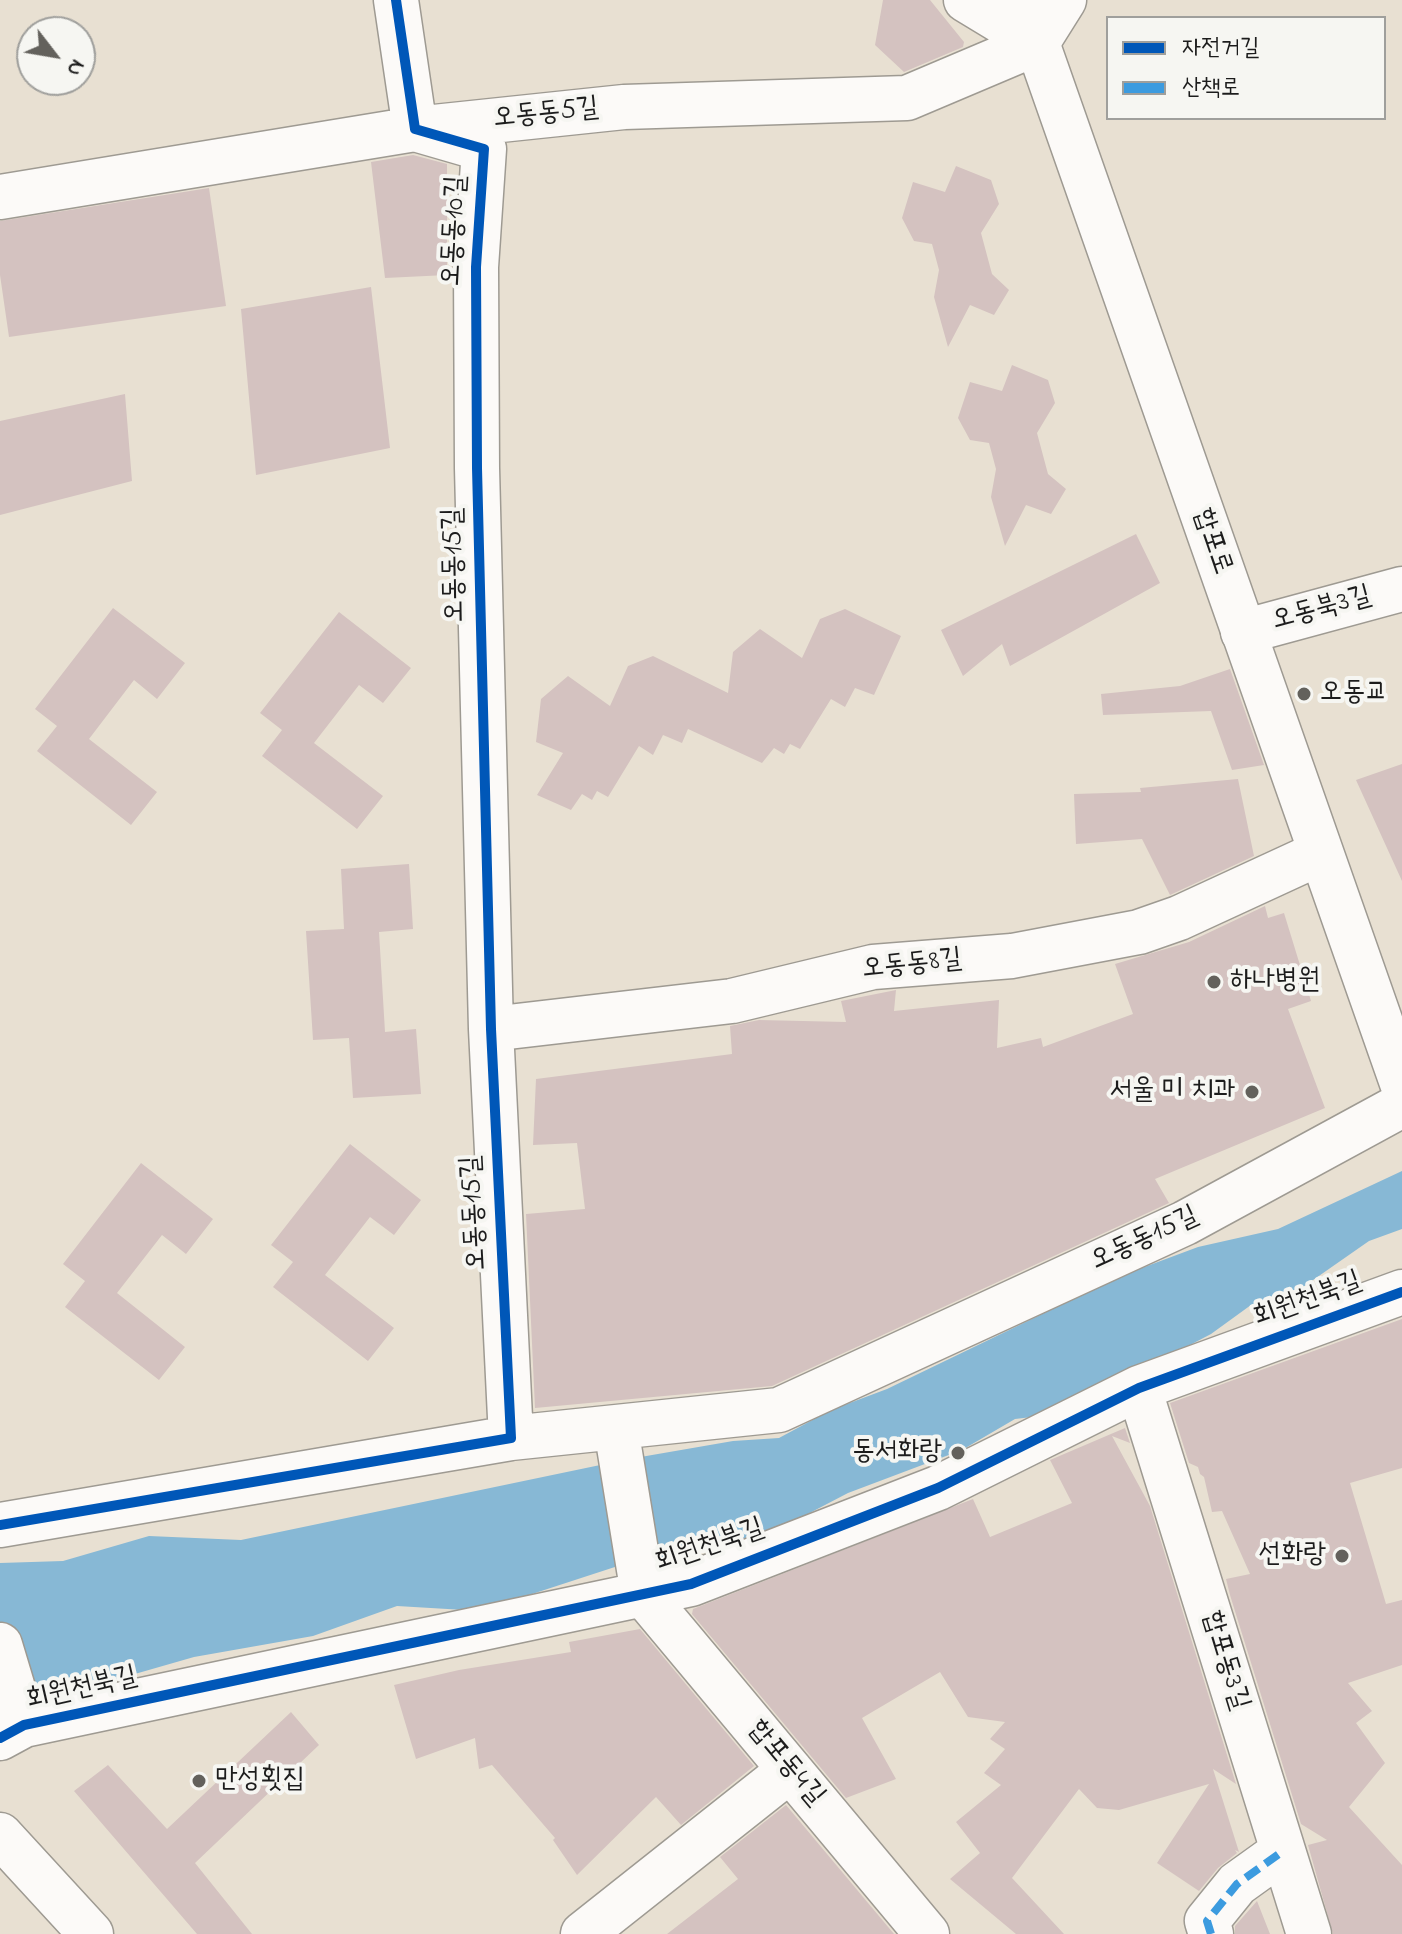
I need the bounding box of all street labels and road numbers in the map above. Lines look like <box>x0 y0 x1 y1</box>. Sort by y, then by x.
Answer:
street label: 오동동5길 <box>491 93 601 137</box>
street label: 오동동10길 <box>436 175 476 287</box>
street label: 합포로 <box>1184 505 1238 579</box>
street label: 오동동15길 <box>438 507 474 623</box>
street label: 오동북3길 <box>1269 581 1375 639</box>
street label: 오동동8길 <box>860 944 964 988</box>
street label: 오동동15길 <box>456 1155 496 1271</box>
street label: 오동동15길 <box>1086 1200 1204 1280</box>
street label: 회원천북길 <box>1249 1266 1367 1336</box>
street label: 회원천북길 <box>651 1513 769 1581</box>
street label: 합포동3길 <box>1193 1607 1255 1715</box>
street label: 회원천북길 <box>23 1661 141 1719</box>
street label: 합포동4길 <box>739 1714 831 1814</box>

